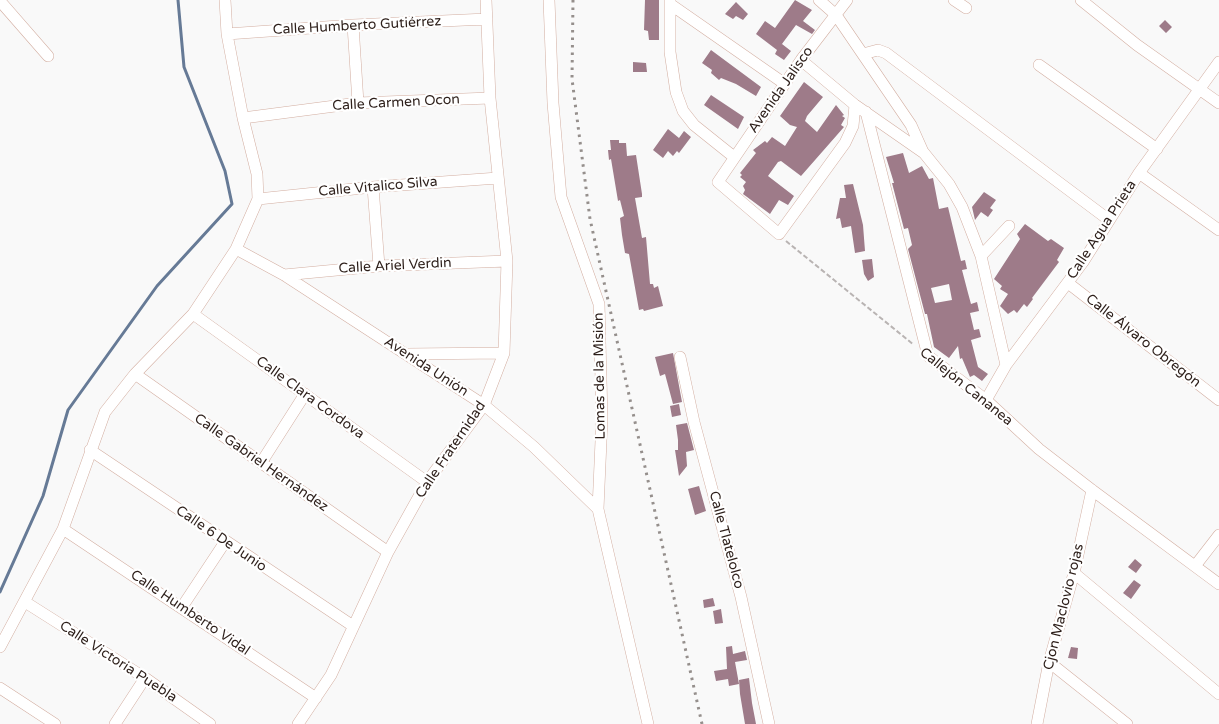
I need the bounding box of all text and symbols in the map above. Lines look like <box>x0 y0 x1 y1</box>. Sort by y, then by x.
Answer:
street label: Calle Humberto Gutiérrez <box>272 13 442 39</box>
street label: Avenida Jalisco <box>745 44 817 136</box>
street label: Calle Carmen Ocon <box>332 91 460 115</box>
street label: Calle Vitalico Silva <box>318 173 438 201</box>
street label: Calle Agua Prieta <box>1064 177 1140 283</box>
street label: Calle Ariel Verdin <box>338 255 452 277</box>
street label: Calle Álvaro Obregón <box>1082 291 1204 391</box>
street label: Lomas de la Misión <box>590 312 610 440</box>
street label: Avenida Unión <box>381 334 471 400</box>
street label: Callejón Cananea <box>916 344 1016 430</box>
street label: Calle Clara Cordova <box>253 353 367 443</box>
street label: Calle Fraternidad <box>412 398 490 502</box>
street label: Calle Gabriel Hernández <box>191 410 331 516</box>
street label: Calle Tlatelolco <box>705 489 747 591</box>
street label: Calle 6 De Junio <box>172 502 270 576</box>
street label: Cjon Maclovio rojas <box>1040 542 1088 672</box>
street label: Calle Humberto Vidal <box>127 567 253 659</box>
street label: Calle Victoria Puebla <box>56 618 180 706</box>

